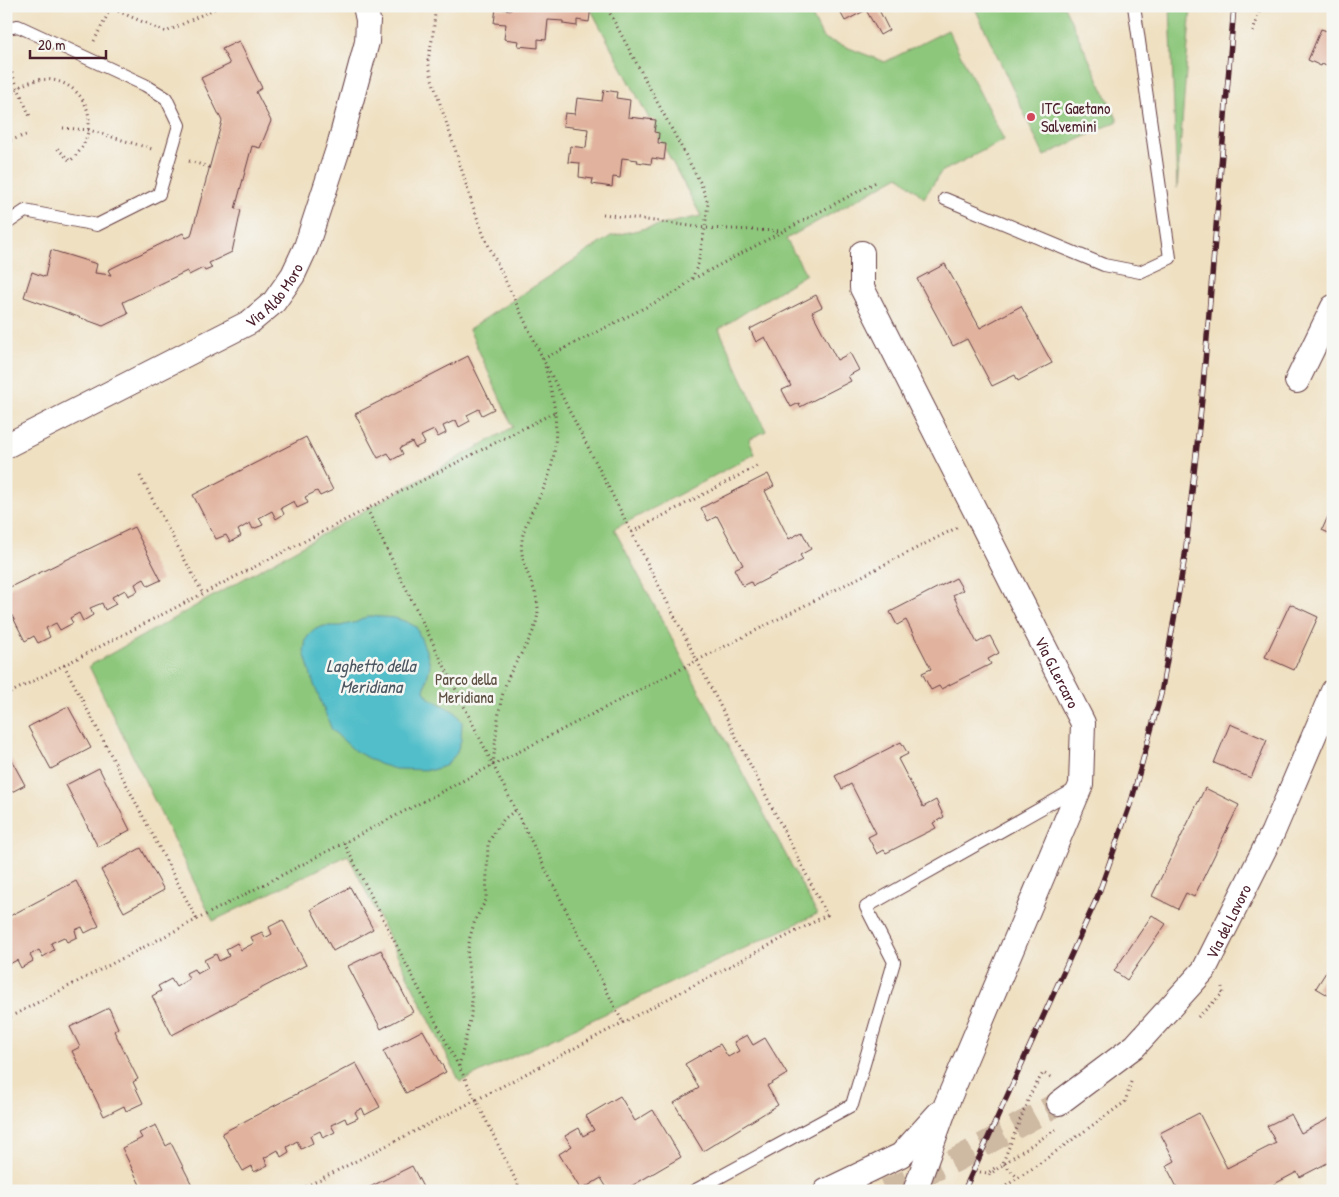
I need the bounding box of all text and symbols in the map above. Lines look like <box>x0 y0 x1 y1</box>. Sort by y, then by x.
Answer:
scale bar <box>30 28 106 60</box>
text: 20 m <box>38 34 65 55</box>
place label: ITC Gaetano Salvemini <box>1041 97 1111 137</box>
marker: ITC Gaetano Salvemini <box>1025 111 1037 123</box>
street label: Via Aldo Moro <box>240 259 308 333</box>
street label: Via G.Lercaro <box>1030 633 1085 712</box>
water label: Laghetto della Meridiana <box>326 653 418 699</box>
park label: Parco della Meridiana <box>435 668 497 708</box>
street label: Via del Lavoro <box>1200 880 1256 962</box>

